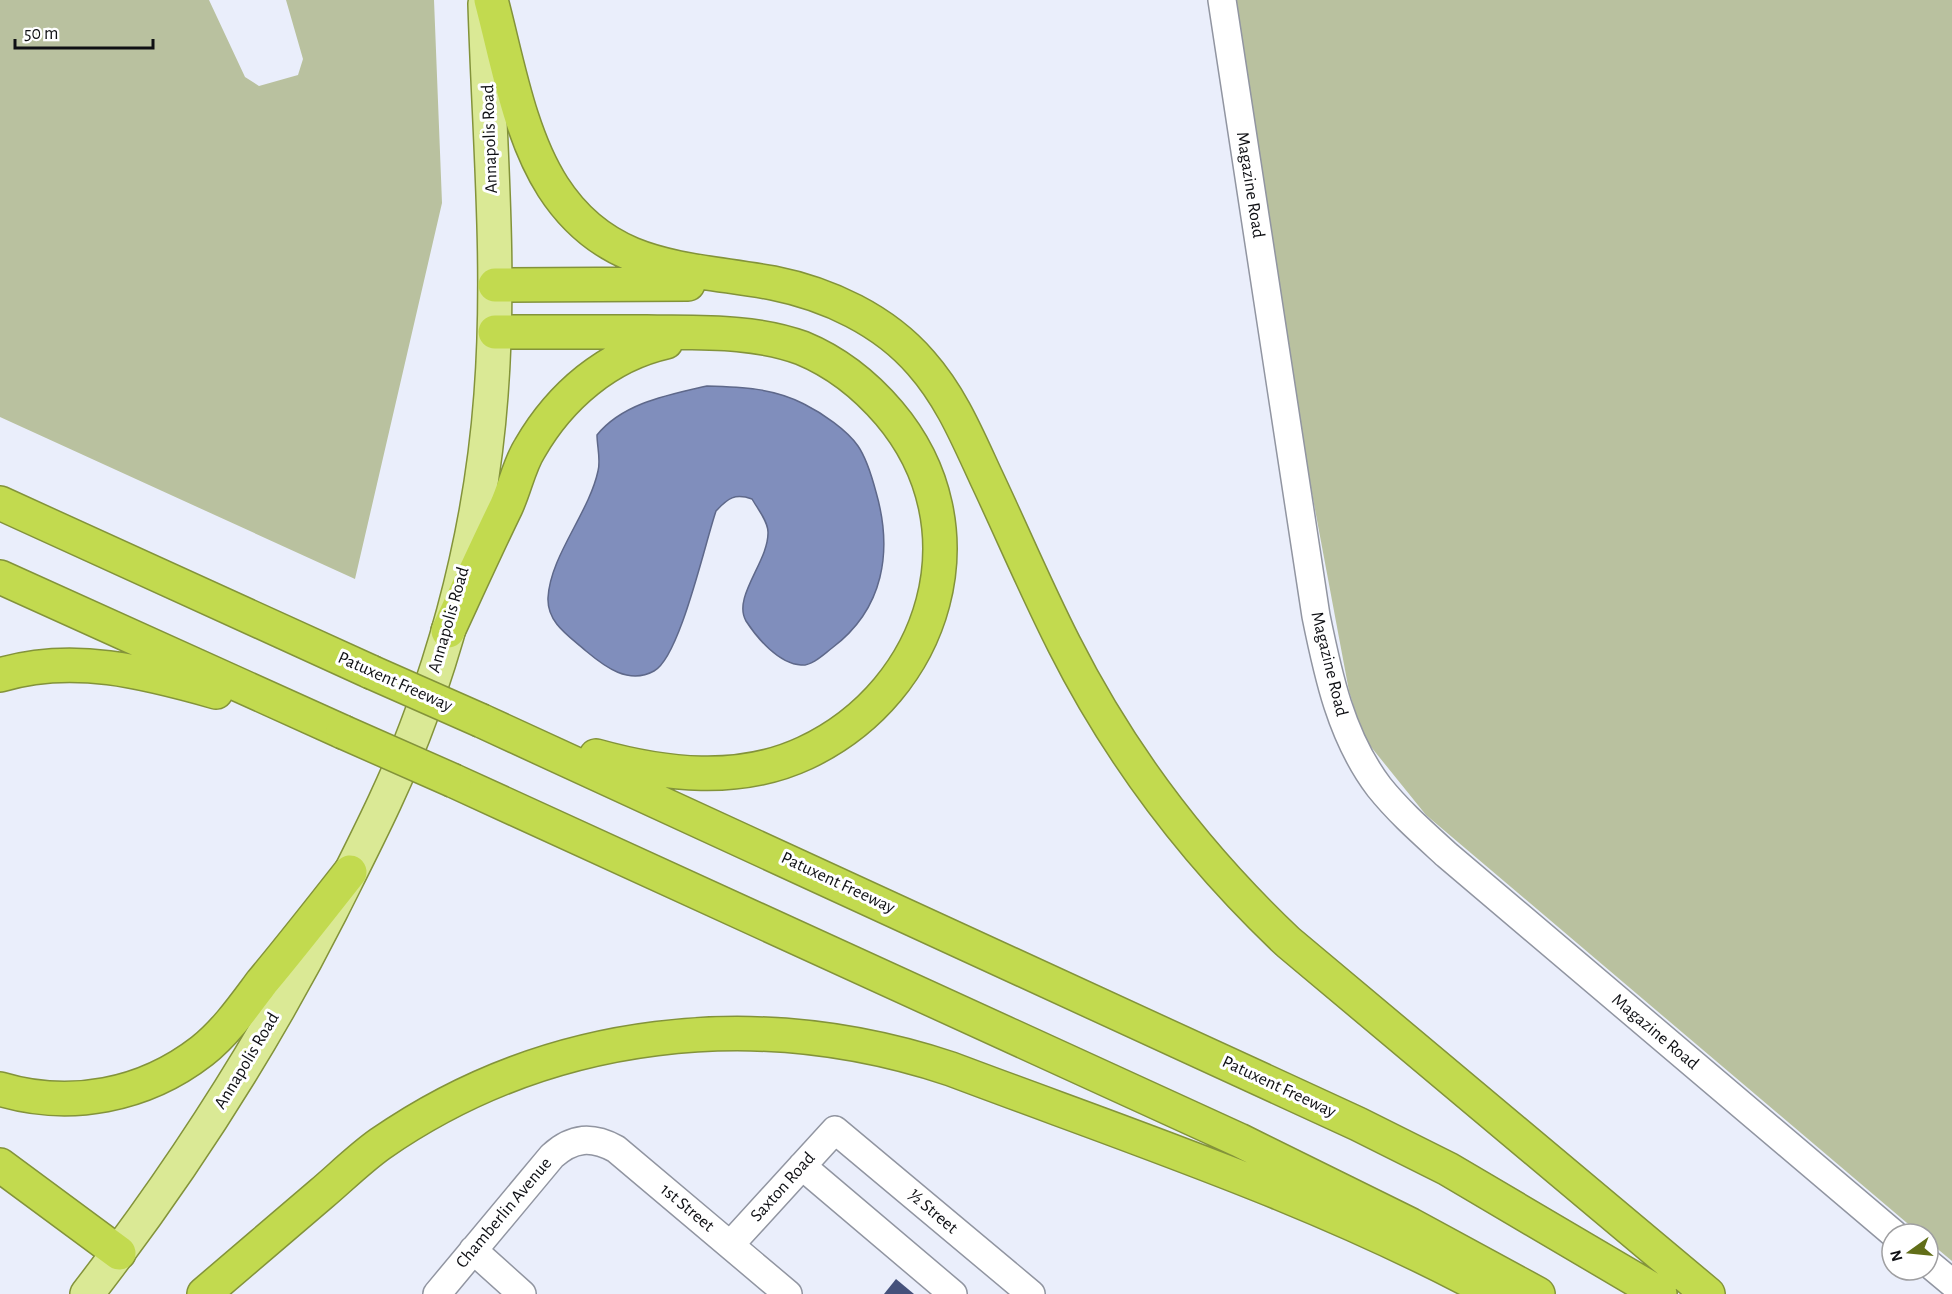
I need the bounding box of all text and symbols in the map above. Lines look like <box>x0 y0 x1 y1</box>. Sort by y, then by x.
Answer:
scale bar <box>15 12 153 50</box>
text: 50 m <box>24 25 58 43</box>
street label: Annapolis Road <box>479 84 501 194</box>
street label: Magazine Road <box>1233 131 1267 239</box>
street label: Annapolis Road <box>425 565 473 675</box>
street label: Magazine Road <box>1307 610 1351 718</box>
street label: Patuxent Freeway <box>335 649 455 715</box>
street label: Patuxent Freeway <box>778 849 898 917</box>
street label: Magazine Road <box>1608 991 1702 1073</box>
street label: Annapolis Road <box>211 1010 283 1112</box>
street label: Patuxent Freeway <box>1219 1053 1339 1121</box>
street label: Saxton Road <box>747 1149 819 1225</box>
street label: Chamberlin Avenue <box>453 1154 555 1272</box>
street label: 1st Street <box>657 1181 717 1236</box>
street label: ½ Street <box>905 1187 961 1238</box>
north arrow <box>1880 1222 1940 1282</box>
text: N <box>1887 1248 1906 1263</box>

